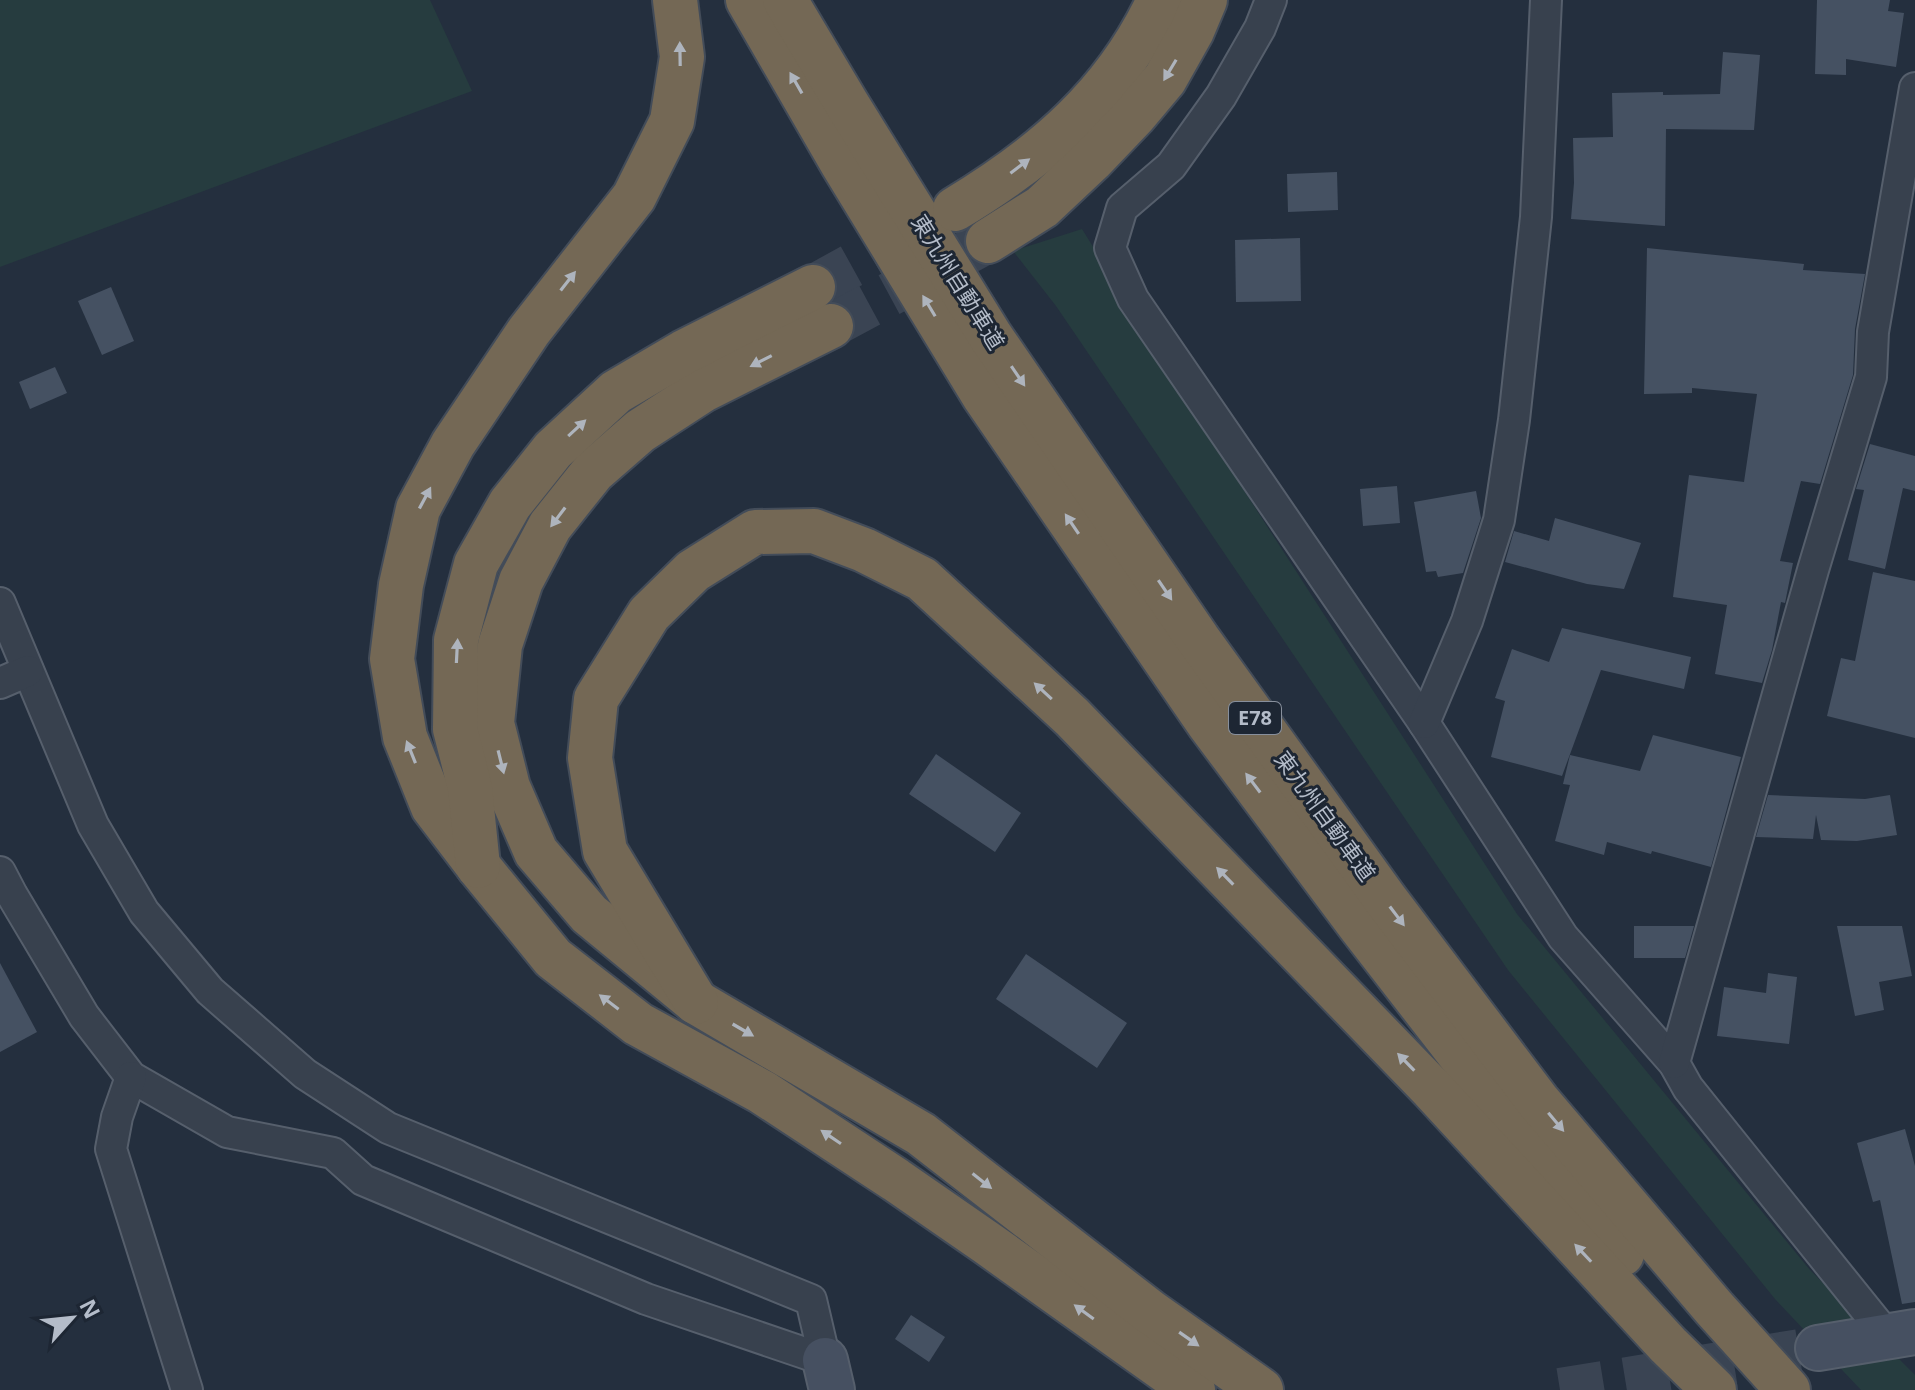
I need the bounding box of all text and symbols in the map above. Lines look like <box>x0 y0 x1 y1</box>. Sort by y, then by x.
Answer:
one-way arrow <box>674 41 686 66</box>
one-way arrow <box>1163 59 1177 81</box>
one-way arrow <box>789 72 803 94</box>
one-way arrow <box>1009 158 1030 174</box>
street label: 東九州自動車道 <box>905 208 1012 355</box>
one-way arrow <box>559 271 575 291</box>
one-way arrow <box>922 295 936 317</box>
one-way arrow <box>750 354 773 367</box>
one-way arrow <box>1010 365 1025 386</box>
one-way arrow <box>568 419 587 437</box>
one-way arrow <box>418 486 431 509</box>
one-way arrow <box>550 507 566 527</box>
one-way arrow <box>1064 513 1079 534</box>
one-way arrow <box>1157 580 1172 601</box>
one-way arrow <box>450 638 463 663</box>
one-way arrow <box>1033 682 1052 700</box>
road number: E78 <box>1229 702 1281 734</box>
one-way arrow <box>404 740 417 764</box>
street label: 東九州自動車道 <box>1268 744 1383 887</box>
one-way arrow <box>496 749 508 774</box>
one-way arrow <box>1245 772 1261 793</box>
one-way arrow <box>1217 866 1235 885</box>
one-way arrow <box>1389 906 1405 926</box>
one-way arrow <box>599 994 619 1010</box>
one-way arrow <box>732 1023 754 1037</box>
one-way arrow <box>1398 1053 1416 1072</box>
one-way arrow <box>1547 1111 1564 1131</box>
one-way arrow <box>820 1130 841 1145</box>
one-way arrow <box>972 1173 993 1189</box>
one-way arrow <box>1574 1243 1592 1263</box>
north arrow <box>32 1278 112 1358</box>
text: N <box>73 1294 108 1323</box>
one-way arrow <box>1074 1305 1095 1320</box>
one-way arrow <box>1178 1331 1200 1347</box>

